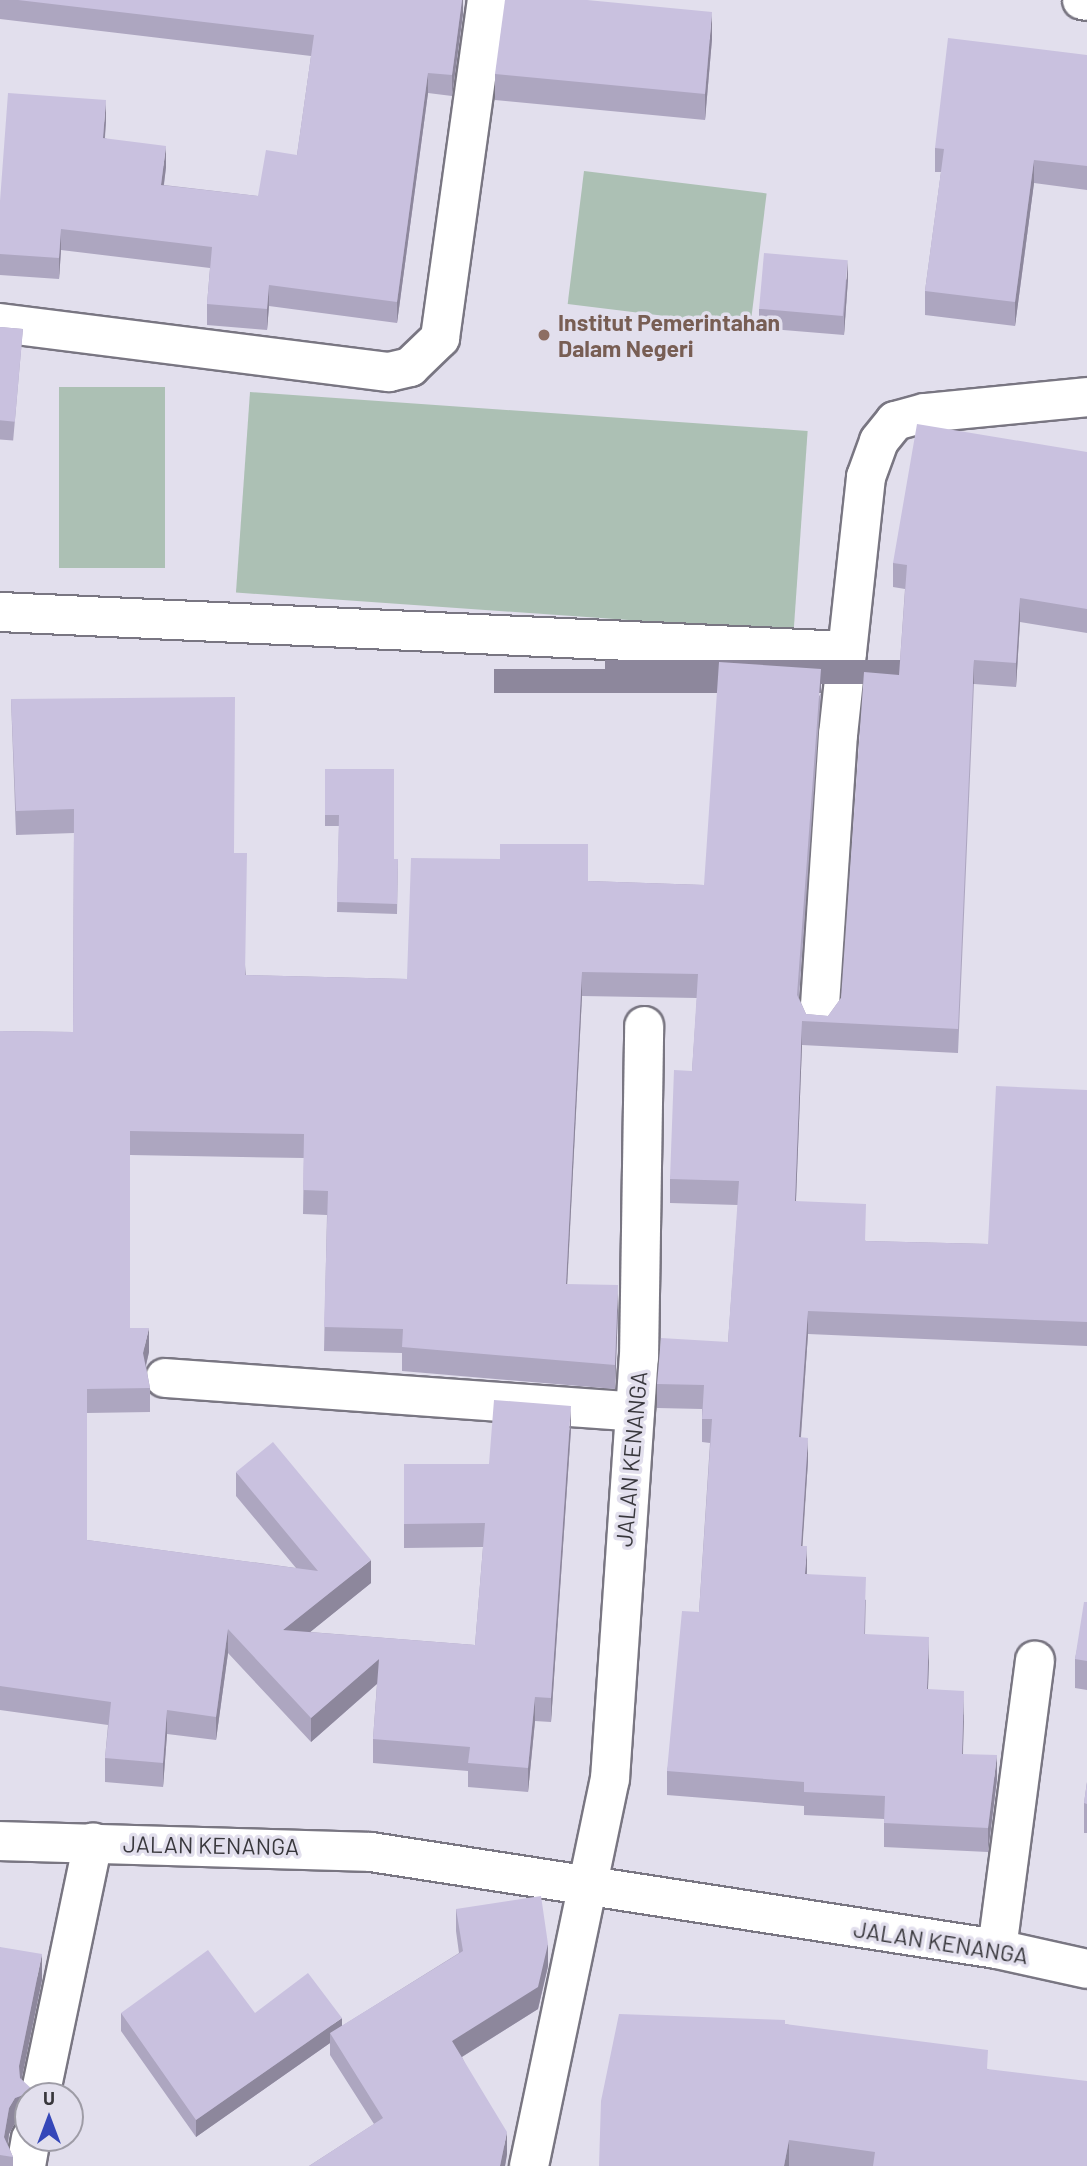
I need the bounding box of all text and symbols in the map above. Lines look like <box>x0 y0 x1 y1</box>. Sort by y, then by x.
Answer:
place label: Institut Pemerintahan Dalam Negeri <box>558 308 780 362</box>
marker: Institut Pemerintahan Dalam Negeri <box>536 327 552 343</box>
street label: JALAN KENANGA <box>610 1370 652 1548</box>
street label: JALAN KENANGA <box>123 1830 299 1860</box>
street label: JALAN KENANGA <box>852 1915 1030 1969</box>
north arrow <box>14 2082 84 2152</box>
text: U <box>43 2086 55 2109</box>

